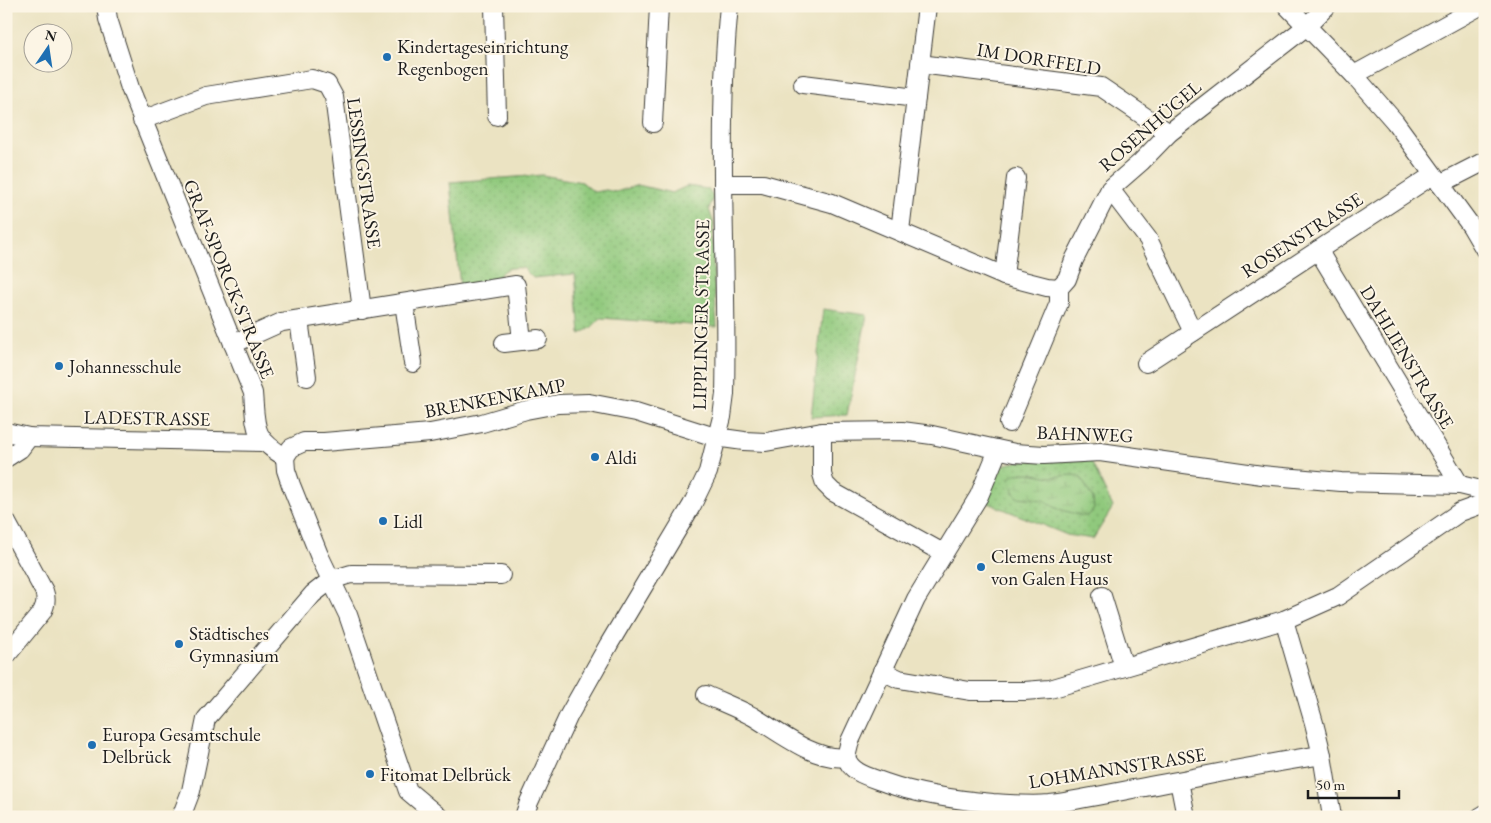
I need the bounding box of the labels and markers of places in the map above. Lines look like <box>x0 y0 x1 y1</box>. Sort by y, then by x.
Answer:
place label: Kindertageseinrichtung Regenbogen <box>397 34 569 81</box>
marker: Kindertageseinrichtung Regenbogen <box>381 51 393 63</box>
place label: Johannesschule <box>67 354 181 379</box>
marker: Johannesschule <box>53 360 65 372</box>
place label: Aldi <box>604 445 637 470</box>
marker: Aldi <box>589 451 601 463</box>
place label: Lidl <box>393 509 423 534</box>
marker: Lidl <box>377 515 389 527</box>
place label: Clemens August von Galen Haus <box>991 544 1112 591</box>
marker: Clemens August von Galen Haus <box>975 561 987 573</box>
place label: Städtisches Gymnasium <box>189 621 279 668</box>
marker: Städtisches Gymnasium <box>173 638 185 650</box>
place label: Europa Gesamtschule Delbrück <box>102 722 261 769</box>
marker: Europa Gesamtschule Delbrück <box>86 739 98 751</box>
place label: Fitomat Delbrück <box>380 762 512 787</box>
marker: Fitomat Delbrück <box>364 768 376 780</box>

